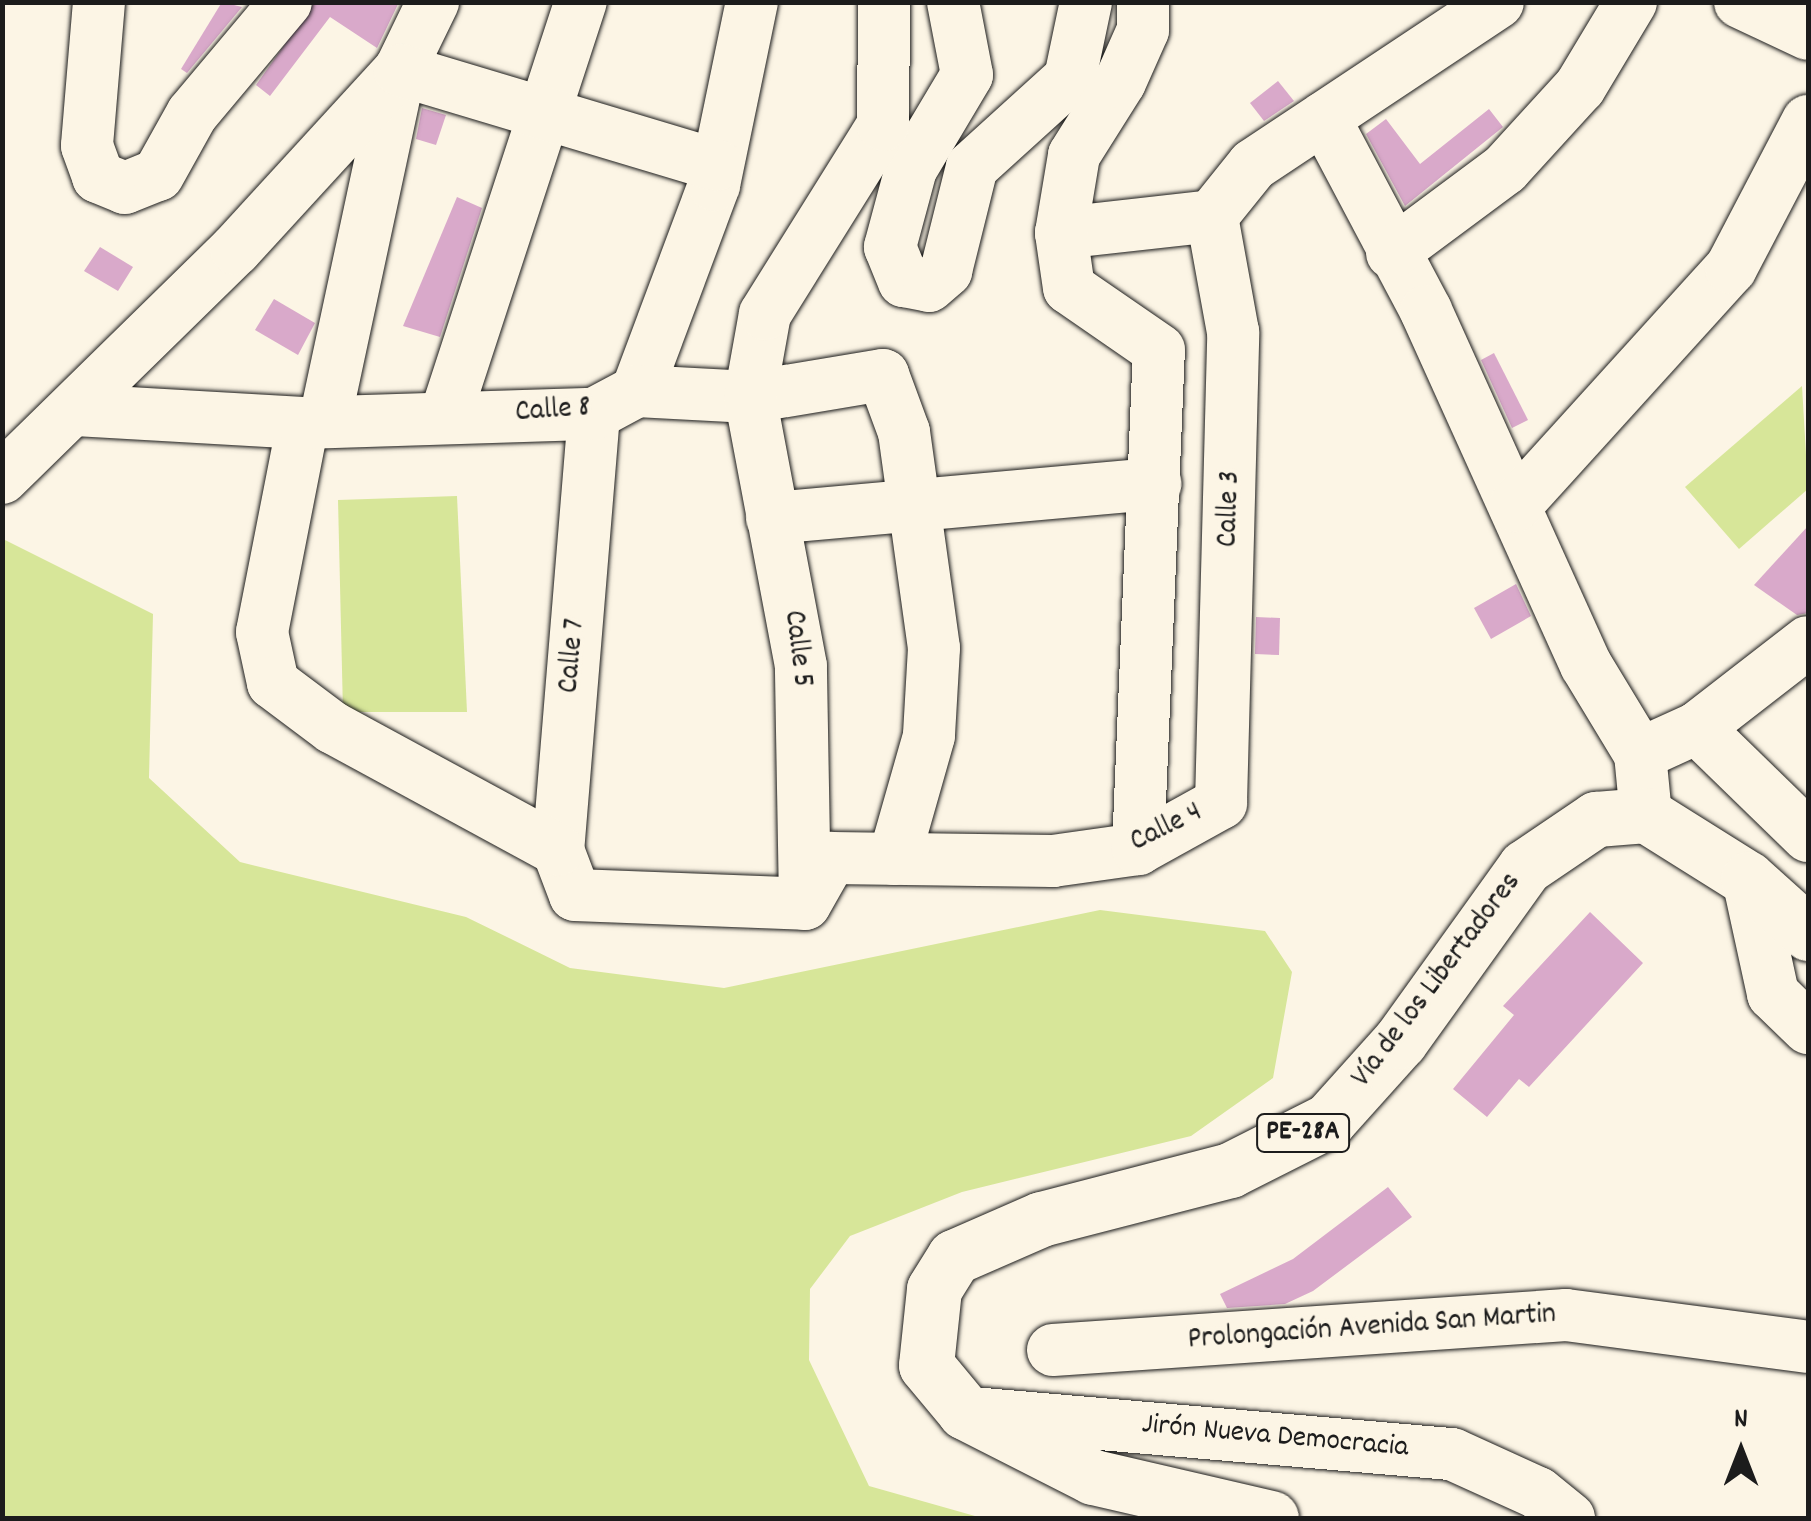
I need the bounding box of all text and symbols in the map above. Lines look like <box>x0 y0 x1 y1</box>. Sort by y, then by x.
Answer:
street label: Calle 8 <box>514 391 592 433</box>
street label: Calle 3 <box>1212 470 1250 548</box>
street label: Calle 5 <box>773 609 819 689</box>
street label: Calle 7 <box>553 617 595 695</box>
street label: Calle 4 <box>1125 796 1209 862</box>
street label: Vía de los Libertadores <box>1346 866 1530 1096</box>
road number: PE-28A <box>1256 1110 1350 1156</box>
street label: Prolongación Avenida San Martin <box>1187 1298 1557 1360</box>
north arrow <box>1691 1401 1791 1501</box>
text: N <box>1734 1401 1748 1441</box>
street label: Jirón Nueva Democracia <box>1140 1408 1410 1468</box>

